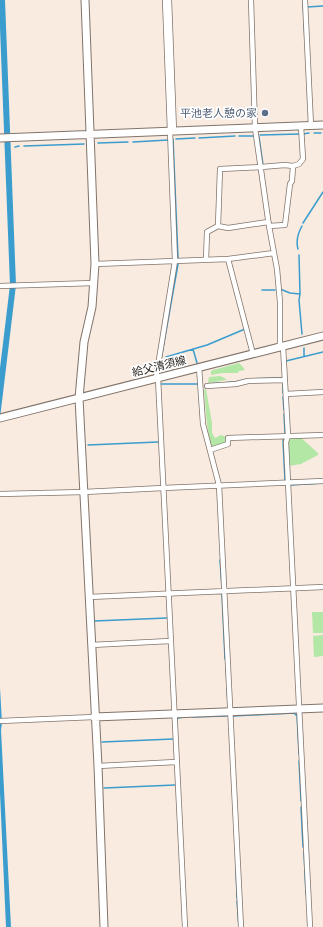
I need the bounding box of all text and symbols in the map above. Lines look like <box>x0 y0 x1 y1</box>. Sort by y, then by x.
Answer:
place label: 平池老人憩の家 <box>180 107 257 119</box>
marker: 平池老人憩の家 <box>260 108 270 118</box>
street label: 給父清須線 <box>131 354 187 378</box>

